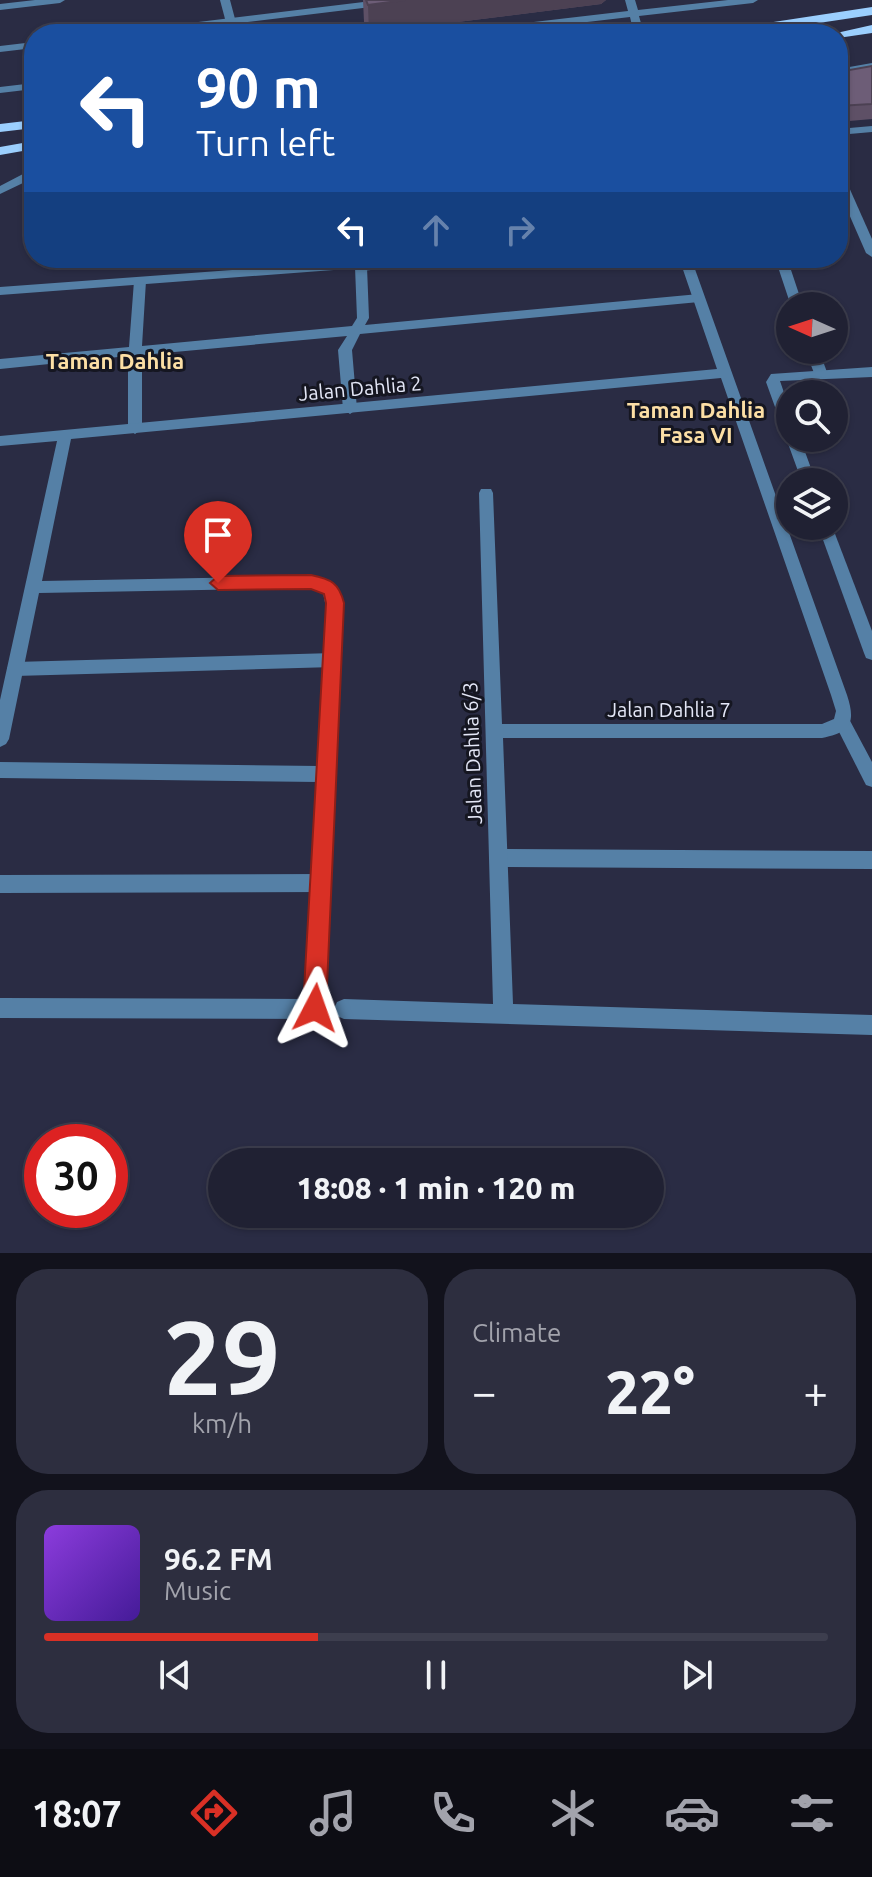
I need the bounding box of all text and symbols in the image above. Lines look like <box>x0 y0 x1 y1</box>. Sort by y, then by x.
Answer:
icon: left <box>64 56 168 160</box>
text: 90 m <box>196 56 321 119</box>
text: Turn left <box>196 122 335 163</box>
icon: left <box>330 208 374 252</box>
icon: ahead <box>414 208 458 252</box>
icon: right <box>498 208 542 252</box>
north arrow <box>776 292 848 364</box>
map controls <box>776 292 848 540</box>
district label: Taman Dahlia <box>46 348 184 373</box>
street label: Jalan Dahlia 2 <box>297 371 423 405</box>
button: search <box>776 380 848 452</box>
district label: Taman Dahlia Fasa VI <box>627 397 765 447</box>
button: layers <box>776 468 848 540</box>
pin <box>184 501 252 583</box>
icon: arrive <box>196 513 240 557</box>
street label: Jalan Dahlia 6/3 <box>458 681 486 825</box>
street label: Jalan Dahlia 7 <box>607 698 731 721</box>
position arrow <box>273 966 357 1050</box>
speed limit sign: 30 <box>24 1124 128 1228</box>
text: 18:08 · 1 min · 120 m <box>297 1171 575 1205</box>
text: 29 <box>163 1298 281 1415</box>
text: Climate <box>472 1318 561 1347</box>
text: 22° <box>605 1358 695 1425</box>
text: − <box>472 1367 497 1416</box>
text: + <box>803 1367 828 1416</box>
text: km/h <box>192 1409 252 1438</box>
text: 96.2 FM <box>164 1542 273 1576</box>
text: Music <box>164 1576 231 1605</box>
icon: previous <box>153 1653 197 1697</box>
icon: pause <box>414 1653 458 1697</box>
icon: next <box>675 1653 719 1697</box>
icon: directions <box>186 1785 242 1841</box>
icon: music <box>305 1785 361 1841</box>
icon: phone <box>425 1785 481 1841</box>
icon: climate <box>545 1785 601 1841</box>
icon: car <box>664 1785 720 1841</box>
icon: filters <box>784 1785 840 1841</box>
text: 18:07 <box>32 1793 122 1834</box>

